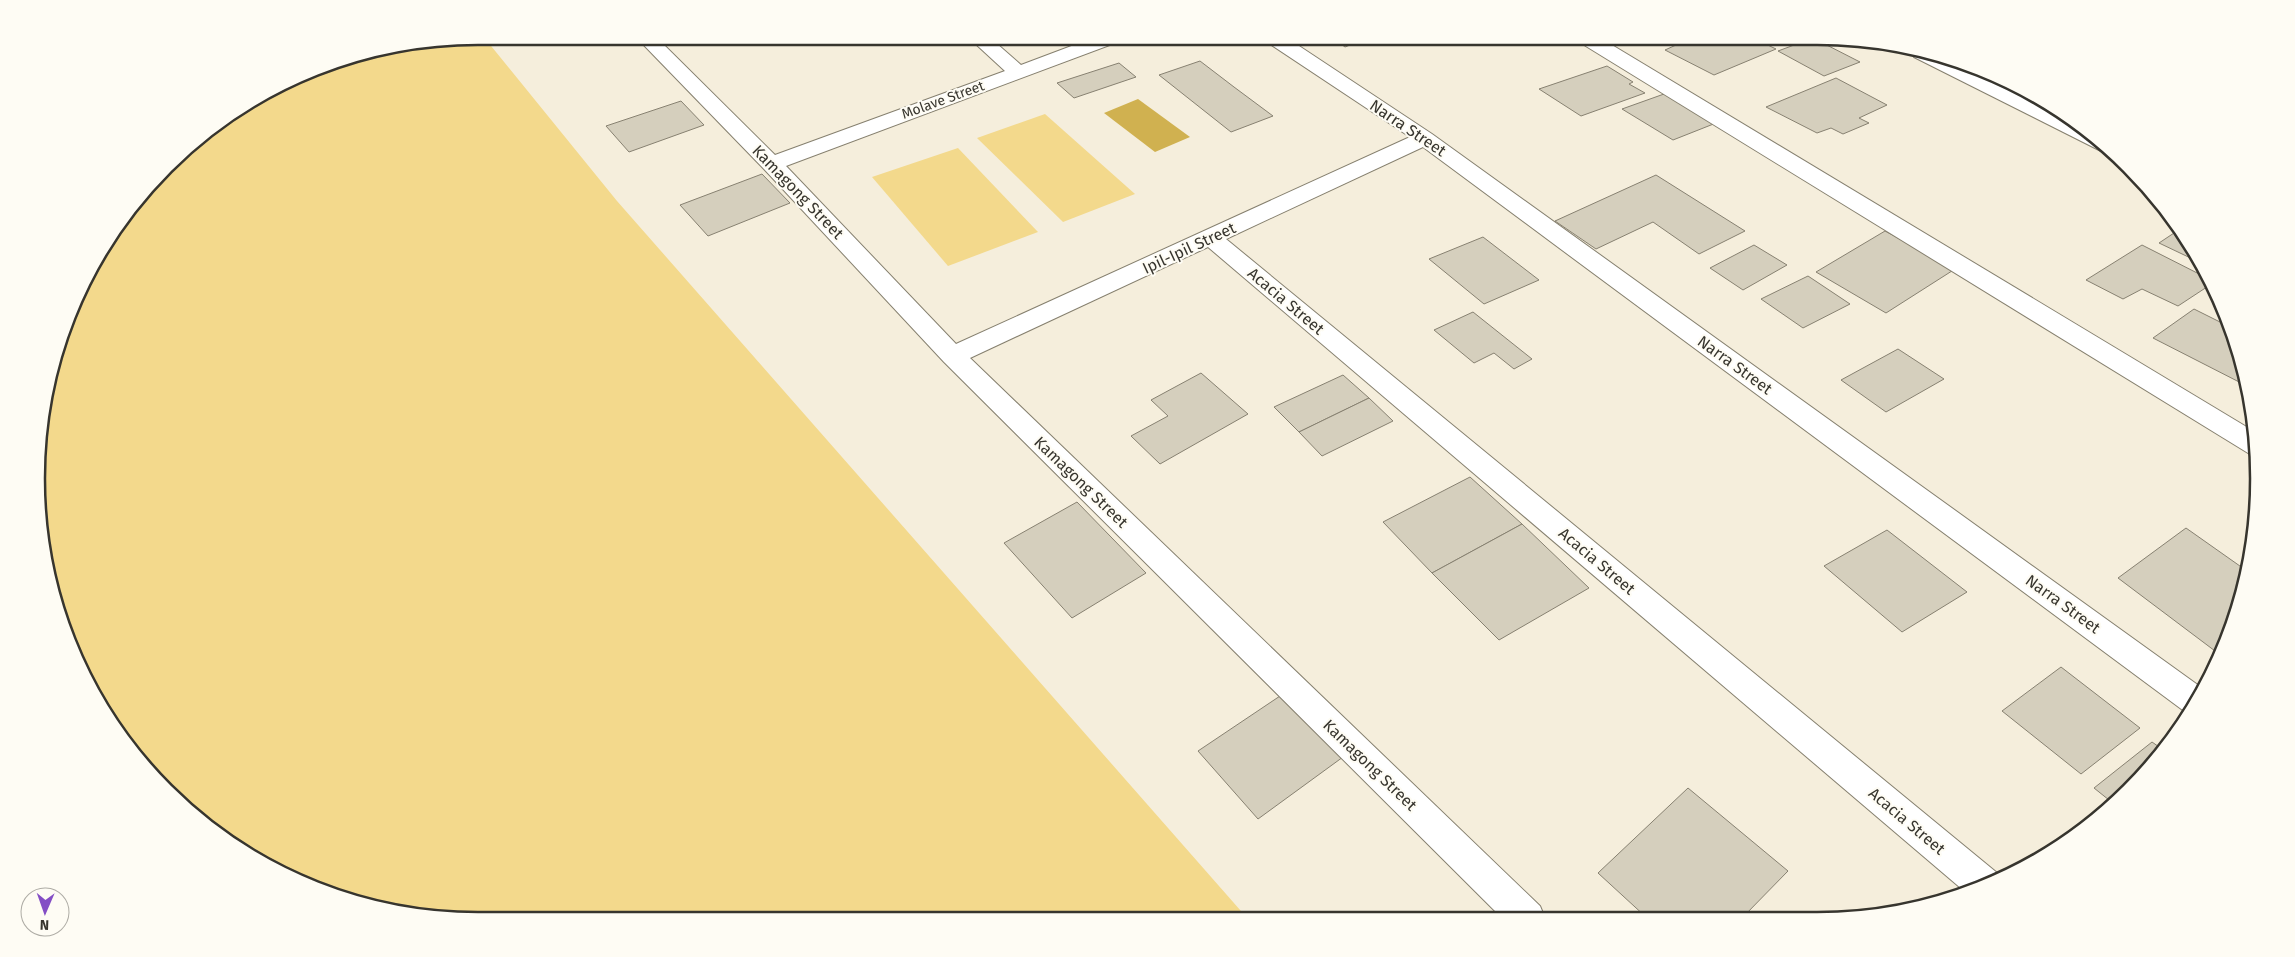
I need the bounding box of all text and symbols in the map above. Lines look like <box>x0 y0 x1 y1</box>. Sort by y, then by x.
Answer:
street label: Molave Street <box>899 77 988 123</box>
street label: Narra Street <box>1366 96 1450 161</box>
street label: Kamagong Street <box>748 141 848 243</box>
street label: Ipil-Ipil Street <box>1139 218 1239 278</box>
street label: Acacia Street <box>1244 264 1328 339</box>
street label: Narra Street <box>1694 332 1776 399</box>
street label: Kamagong Street <box>1030 432 1132 532</box>
street label: Acacia Street <box>1555 524 1639 599</box>
street label: Narra Street <box>2022 571 2104 638</box>
street label: Kamagong Street <box>1319 715 1421 815</box>
street label: Acacia Street <box>1865 784 1949 859</box>
north arrow <box>20 887 70 937</box>
text: N <box>40 916 50 933</box>

